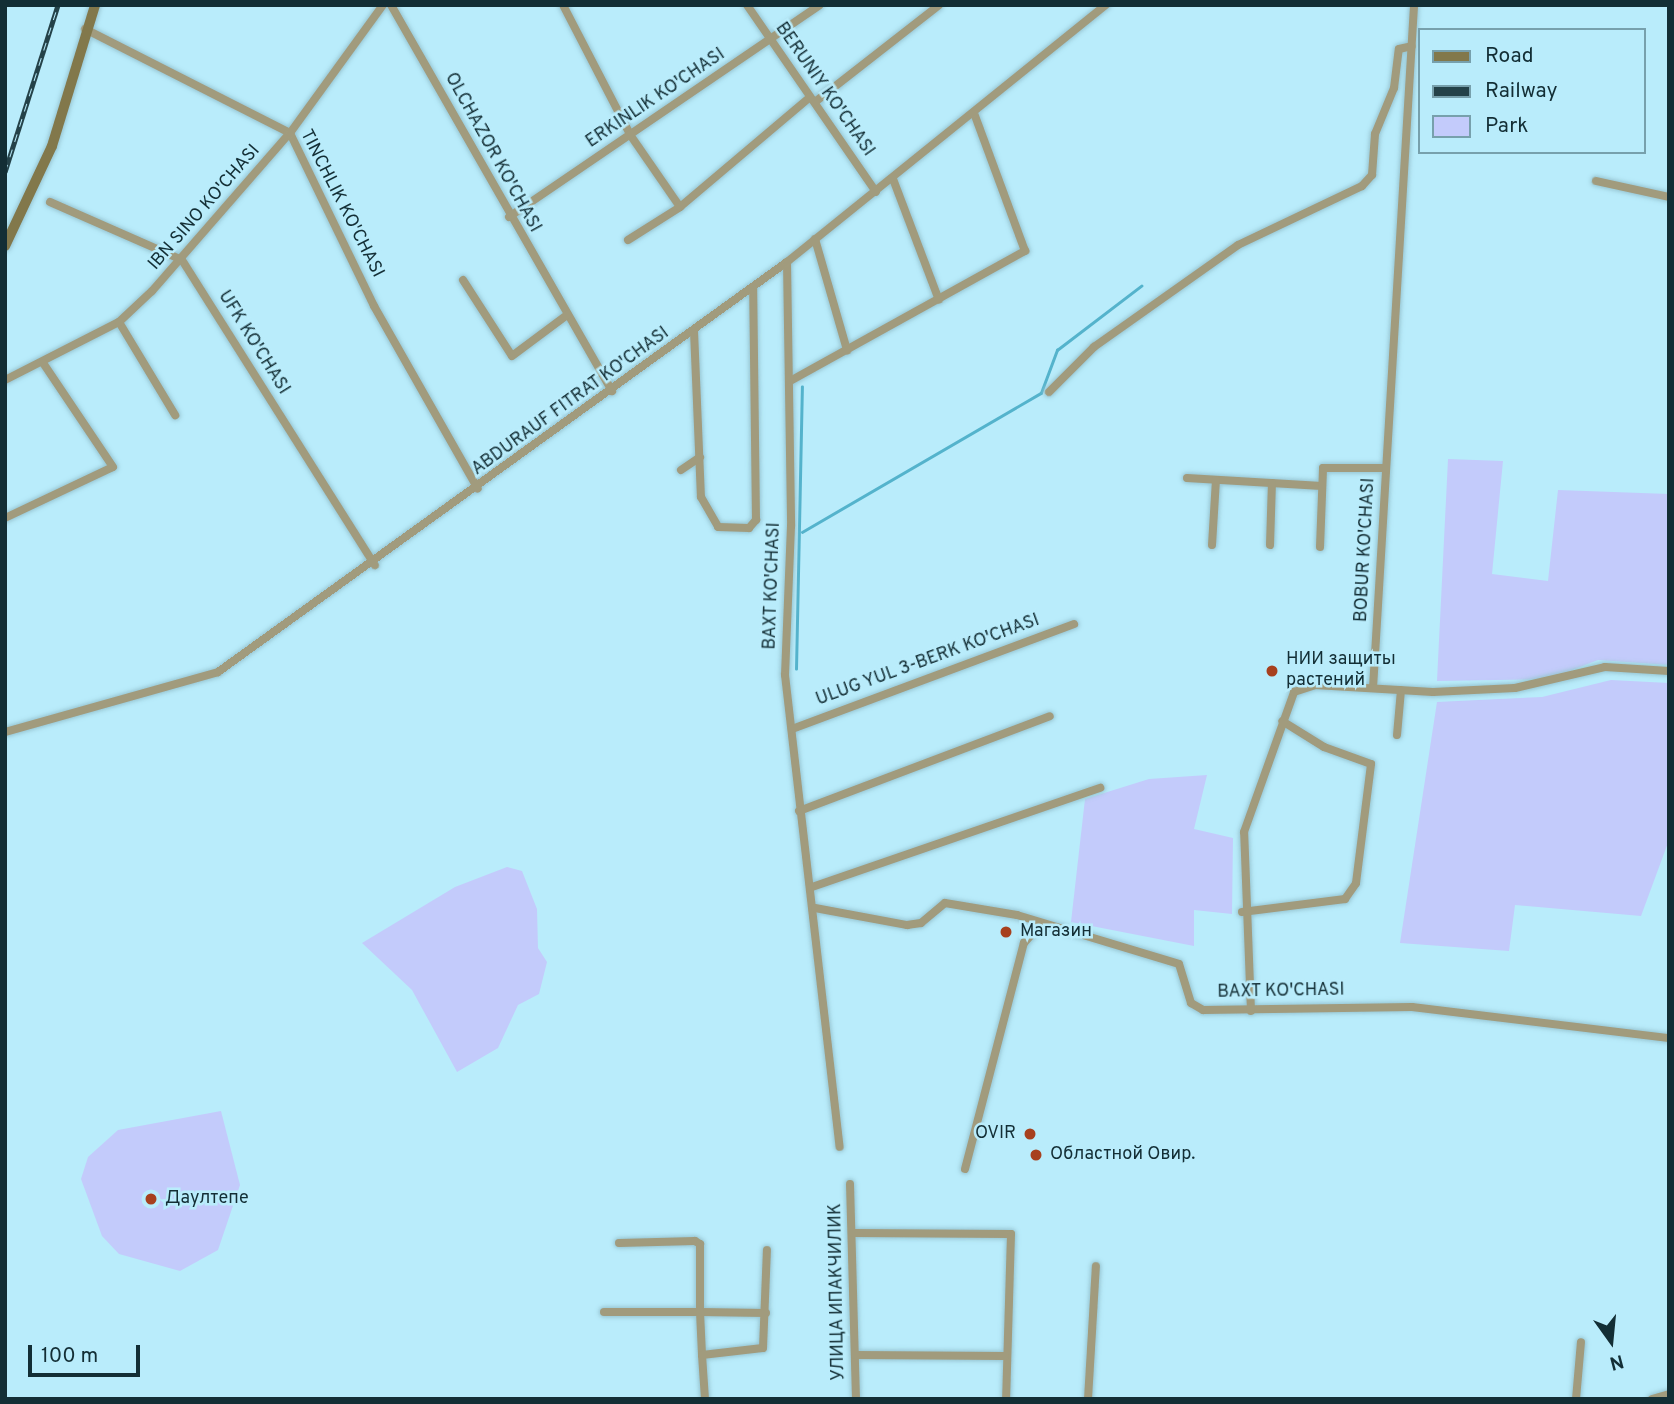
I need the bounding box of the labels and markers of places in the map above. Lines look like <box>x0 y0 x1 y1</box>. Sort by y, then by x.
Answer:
place label: НИИ защиты растений <box>1286 650 1396 692</box>
marker: НИИ защиты растений <box>1264 663 1280 679</box>
place label: Магазин <box>1020 921 1092 943</box>
marker: Магазин <box>998 924 1014 940</box>
place label: OVIR <box>975 1123 1016 1145</box>
marker: OVIR <box>1022 1126 1038 1142</box>
place label: Областной Овир. <box>1050 1144 1195 1166</box>
marker: Областной Овир. <box>1028 1147 1044 1163</box>
place label: Даултепе <box>165 1188 249 1210</box>
marker: Даултепе <box>143 1191 159 1207</box>

